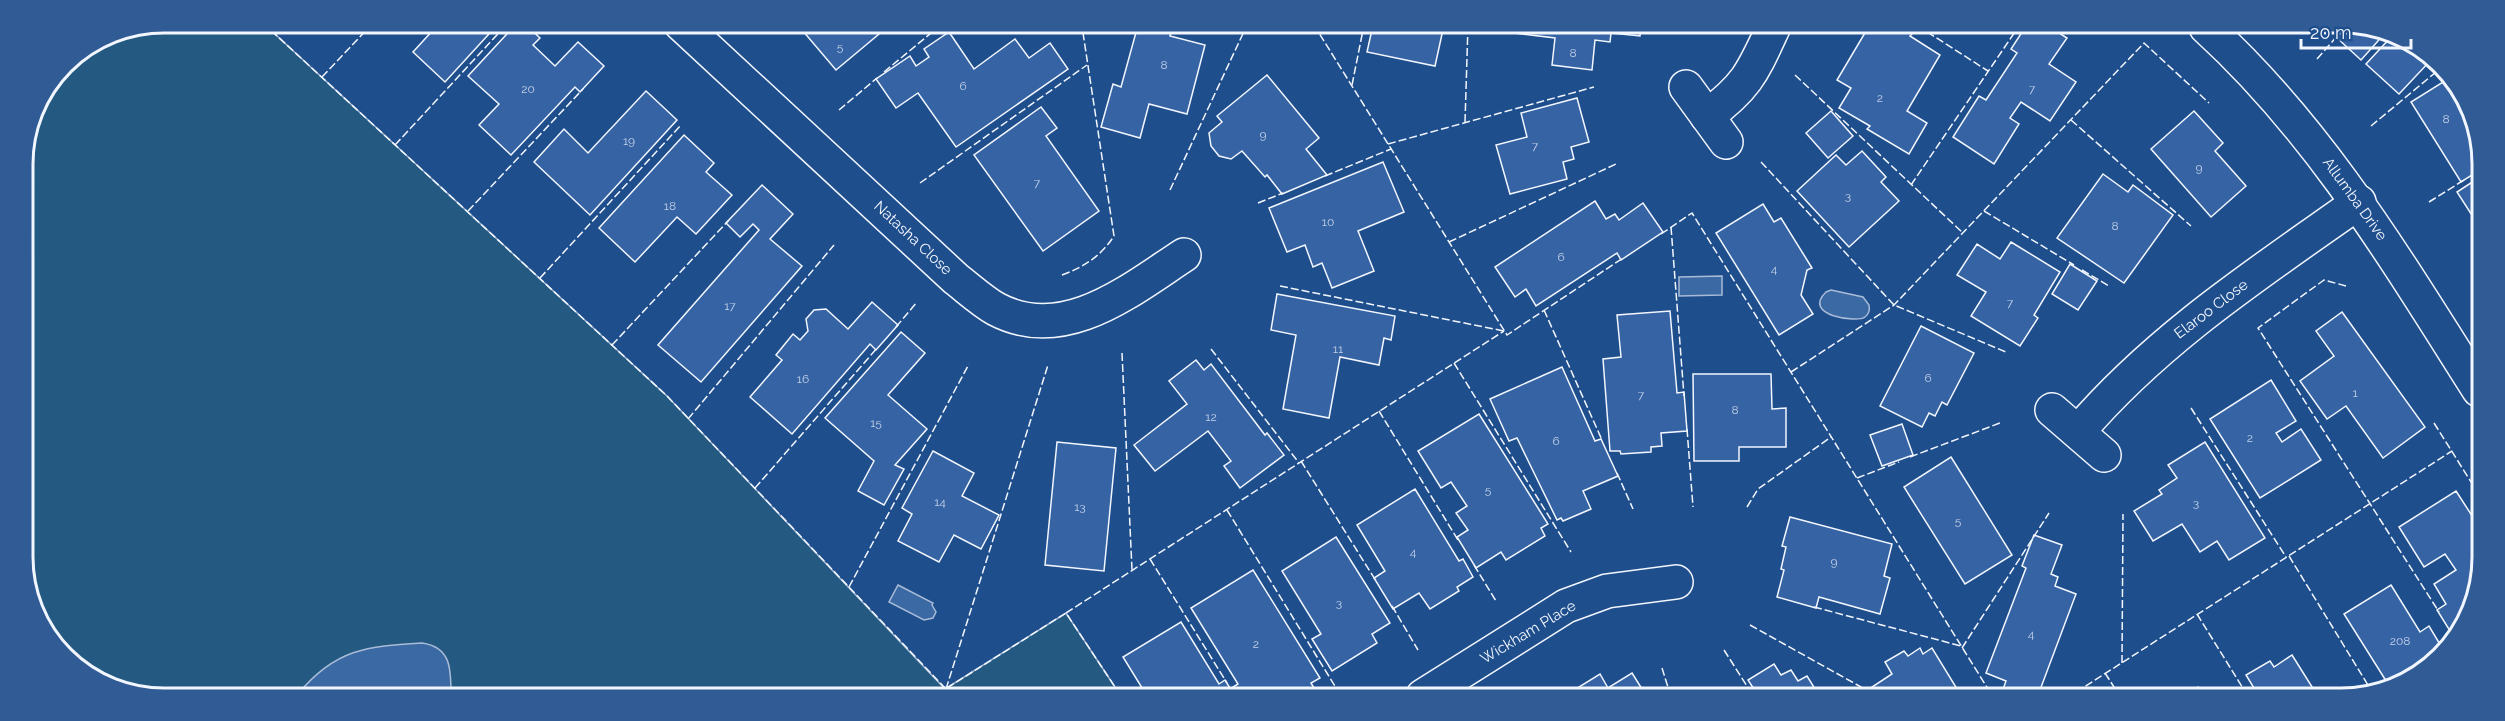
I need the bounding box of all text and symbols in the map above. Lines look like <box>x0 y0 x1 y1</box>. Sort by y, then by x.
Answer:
scale bar <box>2301 12 2410 50</box>
text: 20 m <box>2310 22 2352 43</box>
house number: 5 <box>837 40 844 54</box>
house number: 8 <box>1569 46 1577 60</box>
house number: 8 <box>1160 58 1168 72</box>
house number: 6 <box>959 79 967 93</box>
house number: 20 <box>521 82 535 96</box>
house number: 7 <box>2029 82 2036 96</box>
house number: 2 <box>1877 91 1883 105</box>
house number: 8 <box>2442 112 2450 126</box>
house number: 9 <box>1259 128 1267 142</box>
house number: 19 <box>623 134 635 148</box>
house number: 7 <box>1532 139 1539 153</box>
street label: Allumba Drive <box>2319 154 2391 244</box>
house number: 9 <box>2195 161 2203 175</box>
house number: 7 <box>1034 176 1041 190</box>
house number: 3 <box>1845 189 1851 203</box>
street label: Natasha Close <box>870 197 956 279</box>
house number: 18 <box>664 199 676 213</box>
house number: 10 <box>1322 215 1334 229</box>
house number: 8 <box>2111 219 2119 233</box>
house number: 6 <box>1557 250 1565 264</box>
house number: 4 <box>1771 262 1778 276</box>
street label: Elaroo Close <box>2171 275 2251 342</box>
house number: 7 <box>2007 296 2014 310</box>
house number: 17 <box>724 299 736 313</box>
house number: 11 <box>1333 342 1343 356</box>
house number: 6 <box>1924 371 1932 385</box>
house number: 16 <box>797 372 809 386</box>
house number: 1 <box>2352 386 2358 400</box>
house number: 7 <box>1638 388 1645 402</box>
house number: 8 <box>1731 403 1739 417</box>
house number: 12 <box>1205 410 1217 424</box>
house number: 15 <box>870 416 882 430</box>
house number: 2 <box>2247 431 2253 445</box>
house number: 6 <box>1552 434 1560 448</box>
house number: 5 <box>1485 483 1492 497</box>
house number: 14 <box>934 495 946 509</box>
house number: 3 <box>2193 496 2199 510</box>
house number: 13 <box>1074 500 1086 514</box>
house number: 5 <box>1955 514 1962 528</box>
house number: 4 <box>1410 545 1417 559</box>
house number: 9 <box>1830 555 1838 569</box>
house number: 3 <box>1336 596 1342 610</box>
street label: Wickham Place <box>1477 596 1579 668</box>
house number: 4 <box>2028 627 2035 641</box>
house number: 208 <box>2390 634 2410 648</box>
house number: 2 <box>1253 637 1259 651</box>

